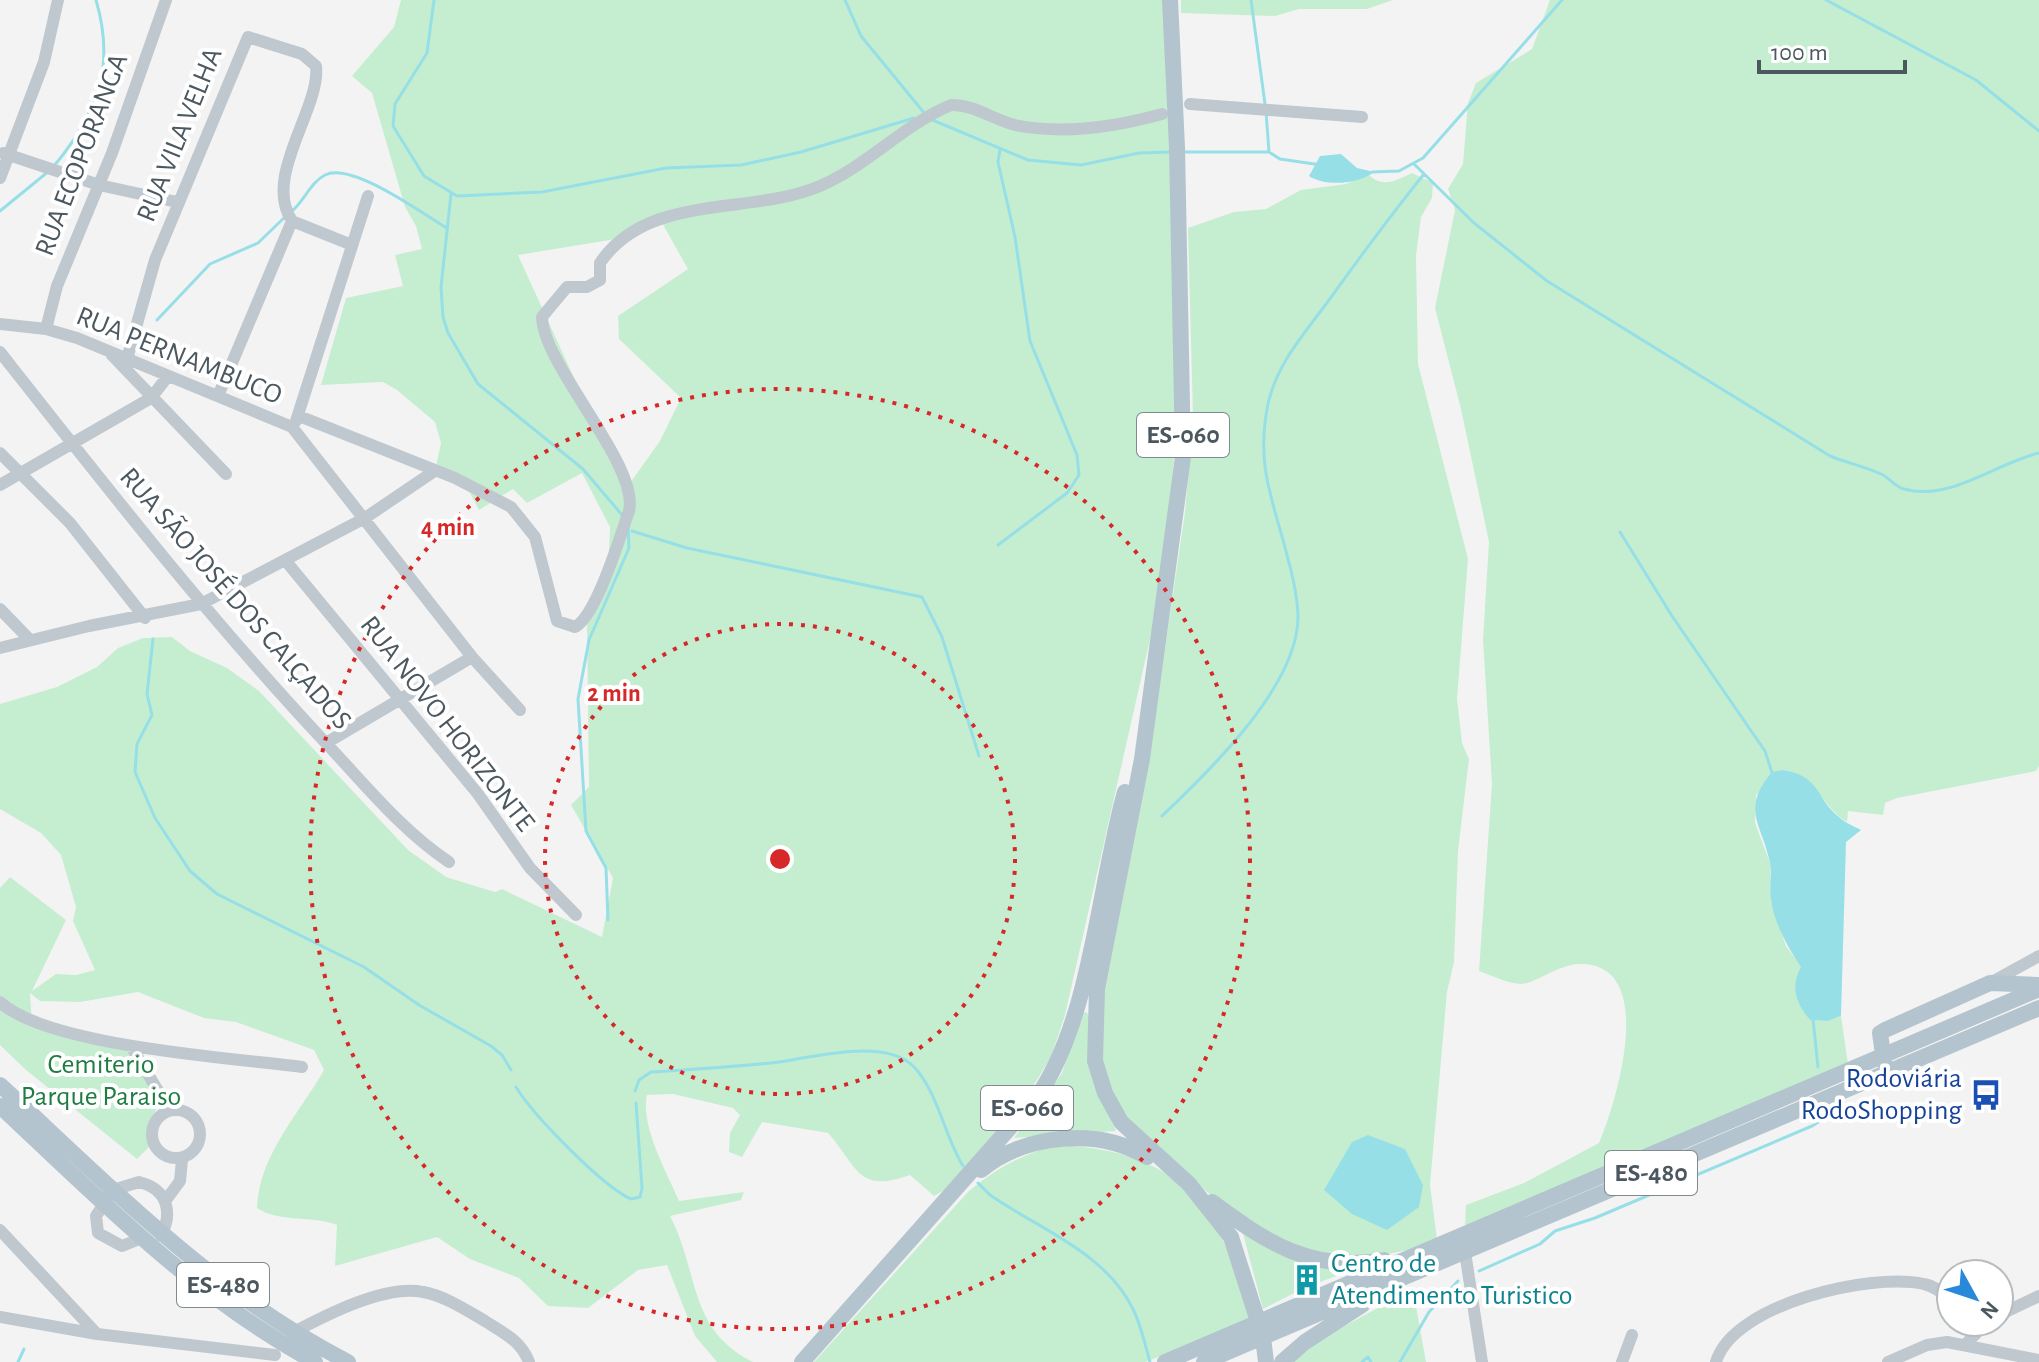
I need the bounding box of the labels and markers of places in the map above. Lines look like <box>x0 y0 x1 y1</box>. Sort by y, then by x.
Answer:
centre of rings <box>766 845 794 873</box>
place label: Rodoviária RodoShopping <box>1801 1065 1962 1125</box>
bus stop icon: Rodoviária RodoShopping <box>1969 1078 2003 1112</box>
place label: Centro de Atendimento Turistico <box>1331 1250 1573 1310</box>
building icon: Centro de Atendimento Turistico <box>1290 1263 1324 1297</box>

